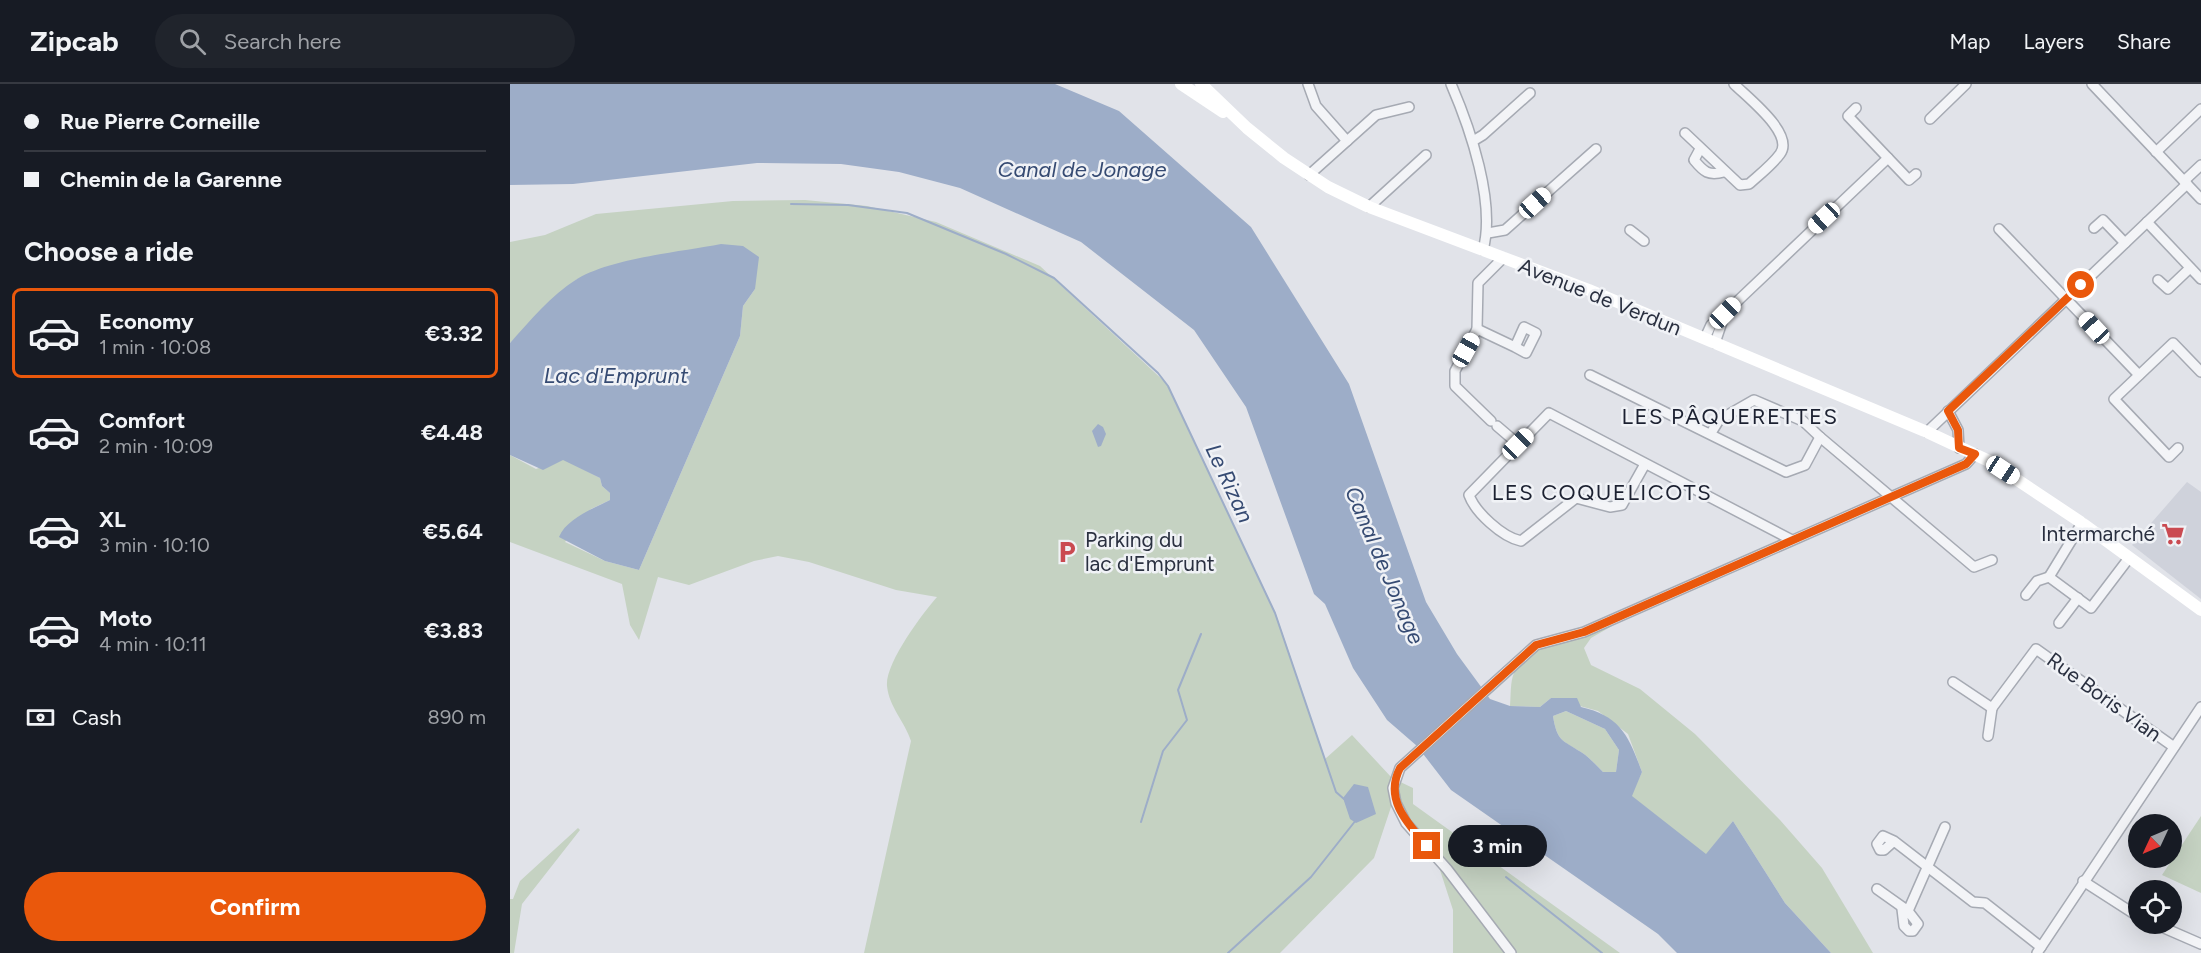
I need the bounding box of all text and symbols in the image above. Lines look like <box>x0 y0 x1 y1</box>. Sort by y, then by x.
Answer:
search box <box>155 14 575 68</box>
text: Zipcab <box>30 24 119 58</box>
icon: search <box>176 25 209 58</box>
text: Search here <box>224 28 341 55</box>
text: Map <box>1950 29 1990 54</box>
text: Layers <box>2023 29 2084 54</box>
text: Share <box>2117 29 2171 54</box>
text: Rue Pierre Corneille <box>60 108 260 135</box>
water label: Canal de Jonage <box>998 156 1166 183</box>
text: Chemin de la Garenne <box>60 166 282 193</box>
car <box>1516 184 1554 222</box>
car <box>1805 199 1843 237</box>
text: Choose a ride <box>24 235 193 268</box>
street label: Avenue de Verdun <box>1515 253 1685 341</box>
route start <box>2067 271 2094 298</box>
car <box>1706 294 1744 332</box>
icon: car <box>27 306 81 360</box>
text: Economy <box>99 308 194 335</box>
car <box>2075 309 2113 347</box>
text: €3.32 <box>425 320 483 347</box>
car <box>1449 330 1483 370</box>
text: 1 min · 10:08 <box>99 335 211 359</box>
water label: Lac d'Emprunt <box>544 362 689 389</box>
district label: LES PÂQUERETTES <box>1622 403 1838 430</box>
icon: car <box>27 405 81 459</box>
text: Comfort <box>99 407 185 434</box>
text: €4.48 <box>421 419 483 446</box>
car <box>1499 425 1537 463</box>
text: 2 min · 10:09 <box>99 434 213 458</box>
water label: Le Rizan <box>1200 440 1259 527</box>
car <box>1983 453 2023 487</box>
district label: LES COQUELICOTS <box>1492 479 1712 506</box>
water label: Canal de Jonage <box>1339 482 1430 648</box>
icon: car <box>27 504 81 558</box>
text: XL <box>99 506 126 533</box>
text: €5.64 <box>423 518 483 545</box>
place label: Intermarché <box>2041 521 2155 546</box>
supermarket icon: Intermarché <box>2160 521 2186 547</box>
place label: Parking du lac d'Emprunt <box>1085 527 1215 576</box>
text: 3 min · 10:10 <box>99 533 210 557</box>
parking icon: Parking du lac d'Emprunt <box>1054 539 1080 565</box>
icon: car <box>27 603 81 657</box>
text: Moto <box>99 605 152 632</box>
text: €3.83 <box>424 617 483 644</box>
text: 4 min · 10:11 <box>99 632 207 656</box>
street label: Rue Boris Vian <box>2042 647 2166 746</box>
icon: cash <box>24 701 57 734</box>
text: Cash <box>72 704 122 731</box>
text: 890 m <box>428 705 486 729</box>
north arrow <box>2128 814 2182 868</box>
map controls <box>2128 814 2182 934</box>
callout: 3 min <box>1448 825 1547 867</box>
route end <box>1413 832 1440 859</box>
text: 3 min <box>1473 834 1522 858</box>
button: Confirm <box>24 872 486 941</box>
button: locate <box>2128 880 2182 934</box>

